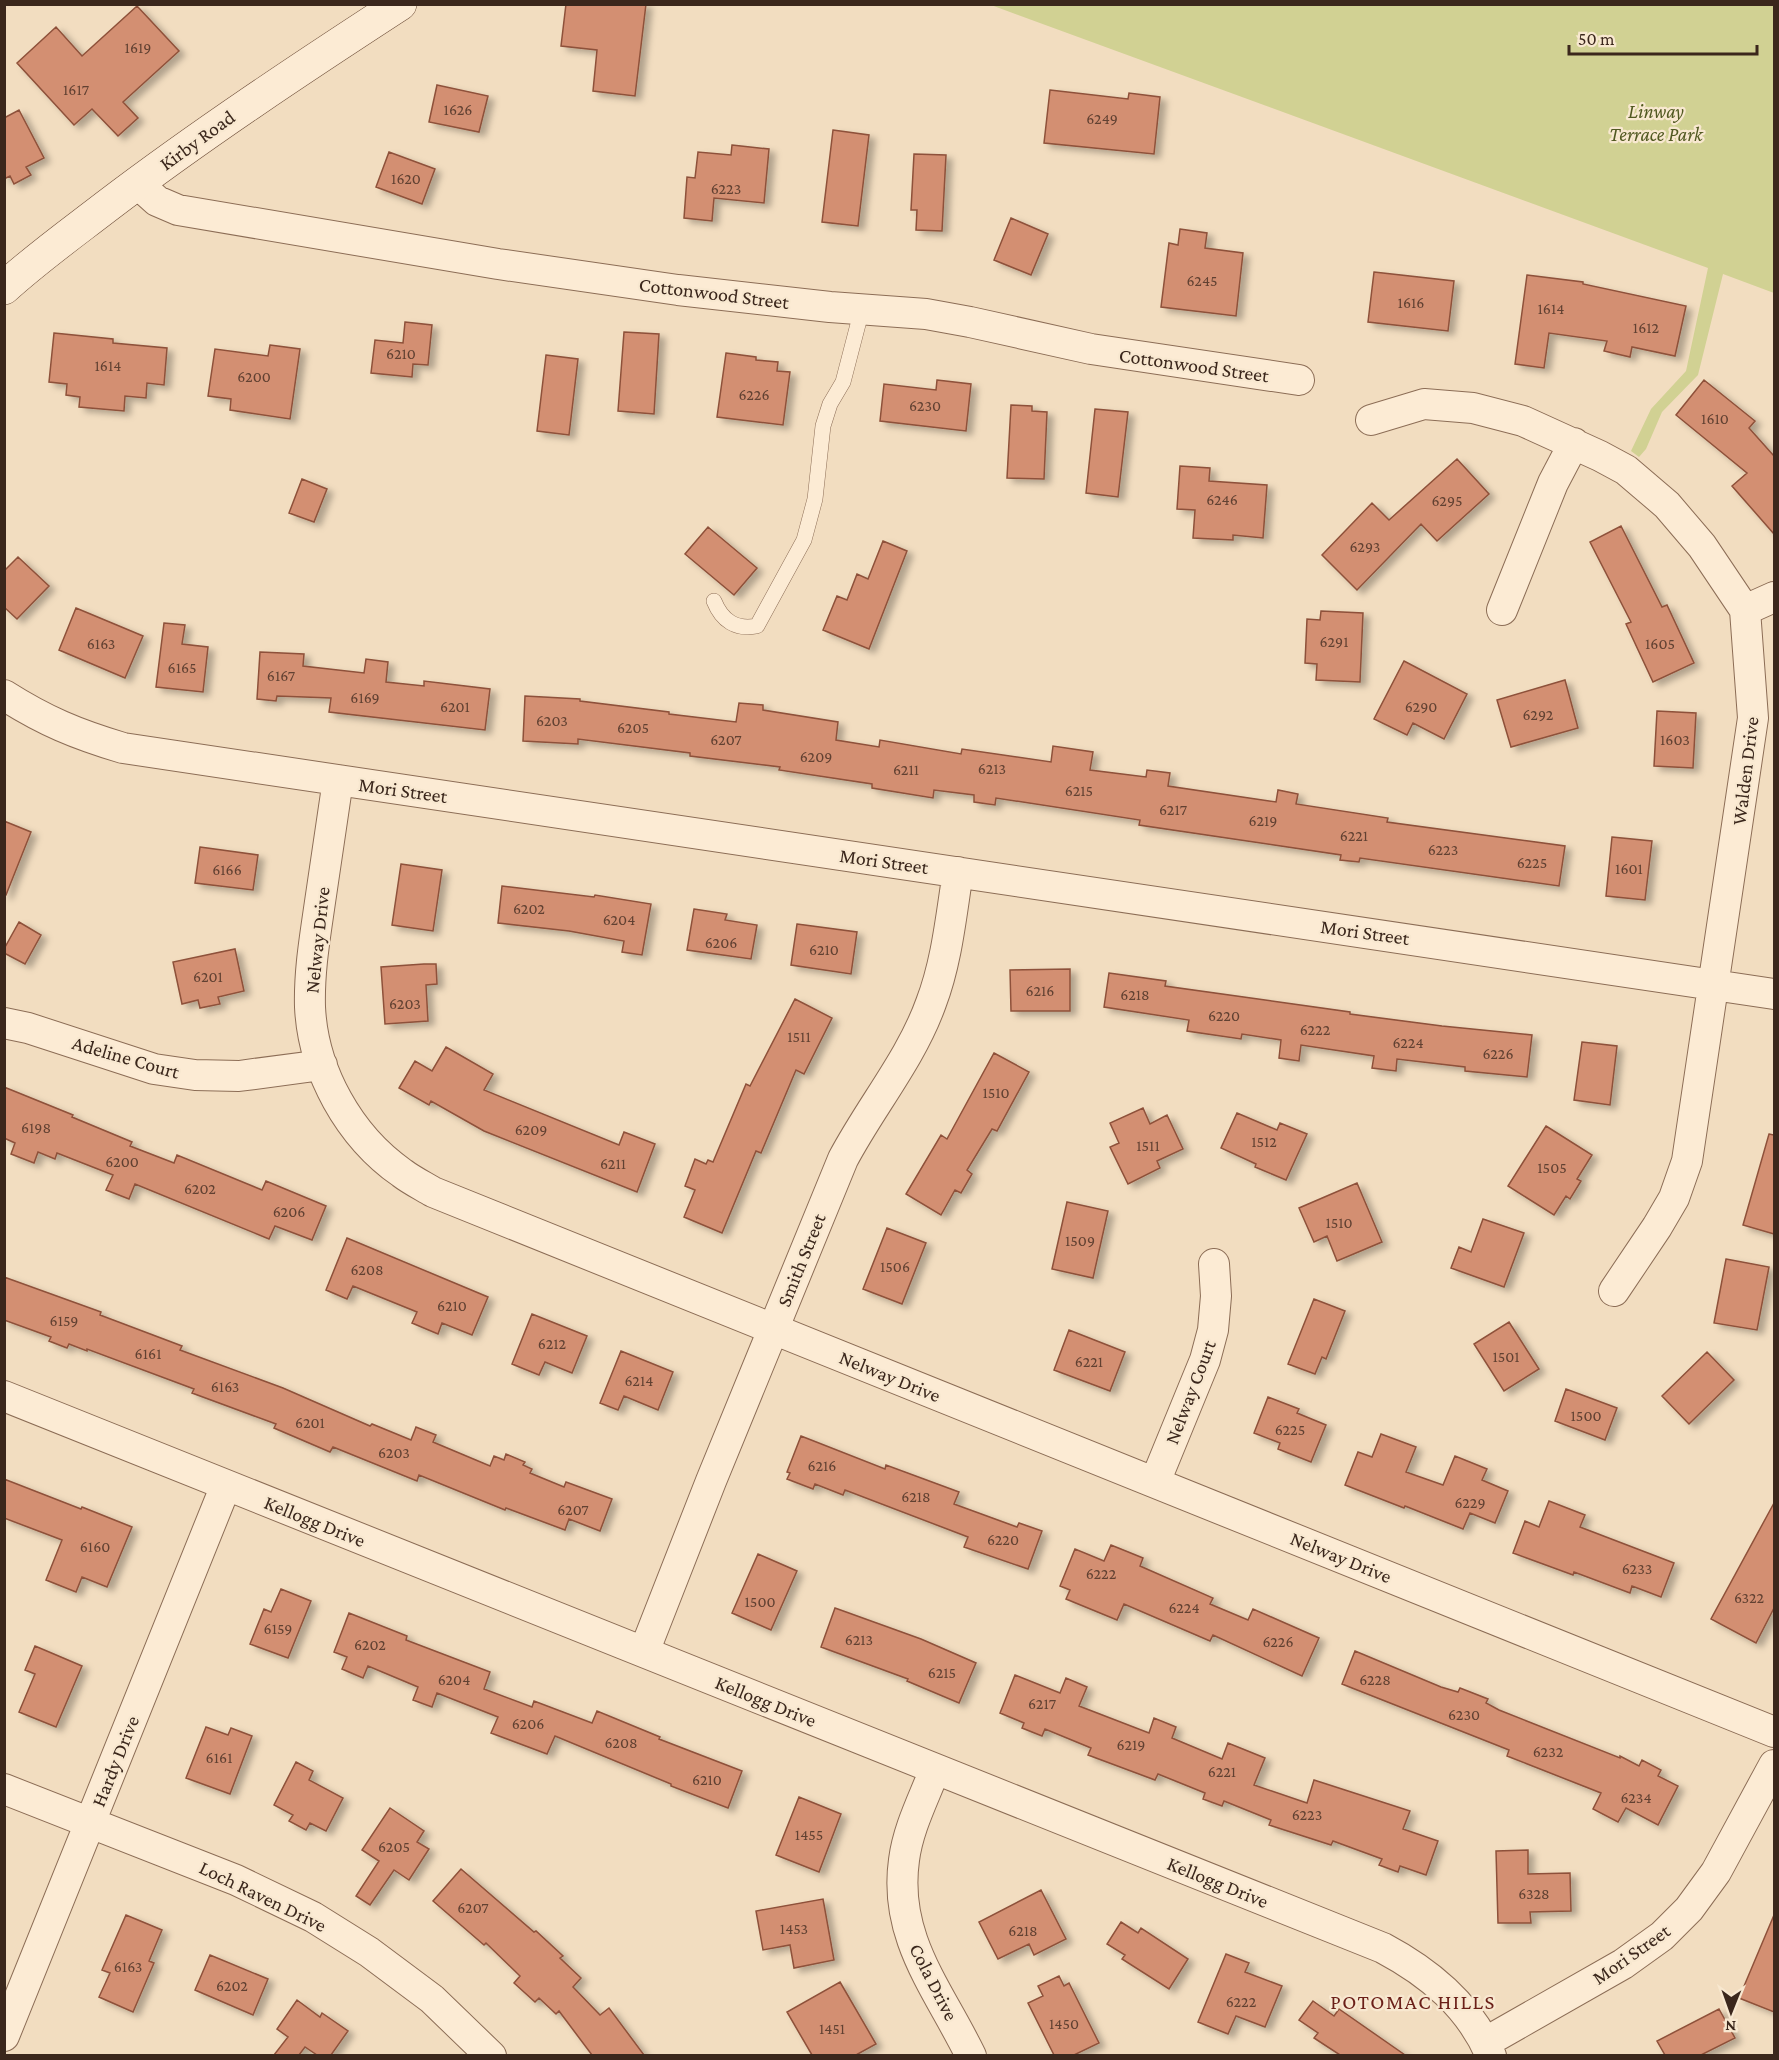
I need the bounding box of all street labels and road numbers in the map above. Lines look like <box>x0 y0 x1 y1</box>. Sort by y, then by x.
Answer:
street label: Kirby Road <box>155 105 240 175</box>
street label: Cottonwood Street <box>638 273 791 313</box>
street label: Cottonwood Street <box>1118 344 1271 386</box>
street label: Walden Drive <box>1727 715 1763 827</box>
street label: Mori Street <box>357 773 449 807</box>
street label: Mori Street <box>838 844 930 878</box>
street label: Nelway Drive <box>300 885 335 995</box>
street label: Mori Street <box>1319 915 1411 949</box>
street label: Adeline Court <box>70 1031 182 1083</box>
street label: Smith Street <box>772 1210 830 1310</box>
street label: Nelway Court <box>1160 1336 1221 1448</box>
street label: Nelway Drive <box>836 1346 944 1407</box>
street label: Kellogg Drive <box>261 1491 369 1552</box>
street label: Nelway Drive <box>1287 1527 1395 1588</box>
street label: Kellogg Drive <box>712 1671 820 1732</box>
street label: Hardy Drive <box>87 1712 144 1810</box>
street label: Kellogg Drive <box>1164 1852 1272 1913</box>
street label: Loch Raven Drive <box>196 1856 330 1936</box>
street label: Mori Street <box>1588 1919 1674 1989</box>
street label: Cola Drive <box>905 1940 963 2024</box>

